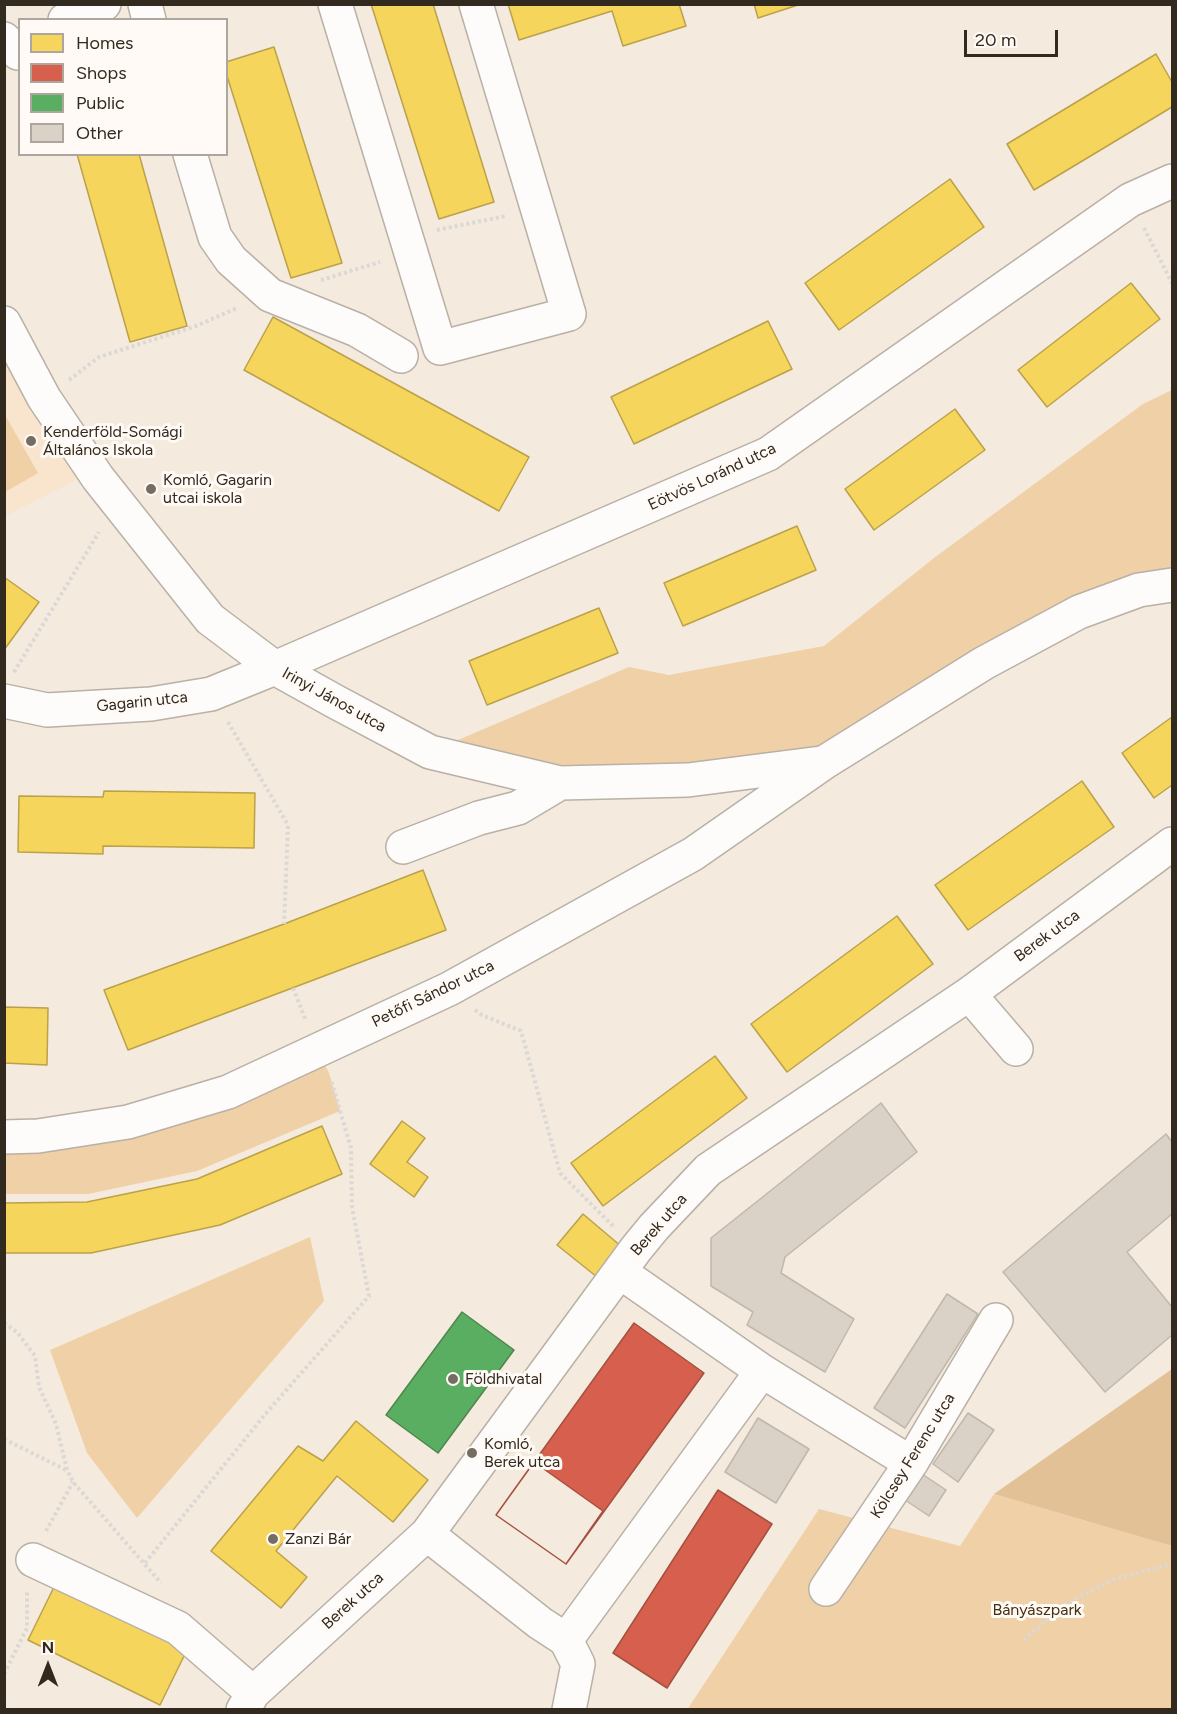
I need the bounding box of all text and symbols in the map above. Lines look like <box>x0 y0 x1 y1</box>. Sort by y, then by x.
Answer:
legend <box>18 18 228 156</box>
scale bar <box>967 18 1062 56</box>
text: 20 m <box>975 29 1016 51</box>
text: Homes <box>76 32 134 54</box>
text: Shops <box>76 62 127 84</box>
text: Public <box>76 92 125 114</box>
text: Other <box>76 122 123 144</box>
place label: Kenderföld-Somági Általános Iskola <box>43 422 182 460</box>
marker: Kenderföld-Somági Általános Iskola <box>24 434 38 448</box>
street label: Eötvös Loránd utca <box>645 439 779 515</box>
place label: Komló, Gagarin utcai iskola <box>163 470 272 508</box>
marker: Komló, Gagarin utcai iskola <box>144 482 158 496</box>
street label: Irinyi János utca <box>279 663 389 737</box>
street label: Gagarin utca <box>95 688 189 716</box>
street label: Berek utca <box>1011 906 1083 966</box>
street label: Petőfi Sándor utca <box>369 956 497 1032</box>
street label: Berek utca <box>627 1190 691 1260</box>
place label: Földhivatal <box>465 1369 542 1389</box>
marker: Földhivatal <box>446 1372 460 1386</box>
street label: Kölcsey Ferenc utca <box>867 1390 959 1522</box>
place label: Komló, Berek utca <box>484 1434 560 1472</box>
marker: Komló, Berek utca <box>465 1446 479 1460</box>
place label: Zanzi Bár <box>285 1529 351 1549</box>
marker: Zanzi Bár <box>266 1532 280 1546</box>
street label: Berek utca <box>318 1568 388 1634</box>
park label: Bányászpark <box>992 1600 1082 1620</box>
north arrow <box>18 1636 78 1696</box>
text: N <box>42 1638 54 1657</box>

